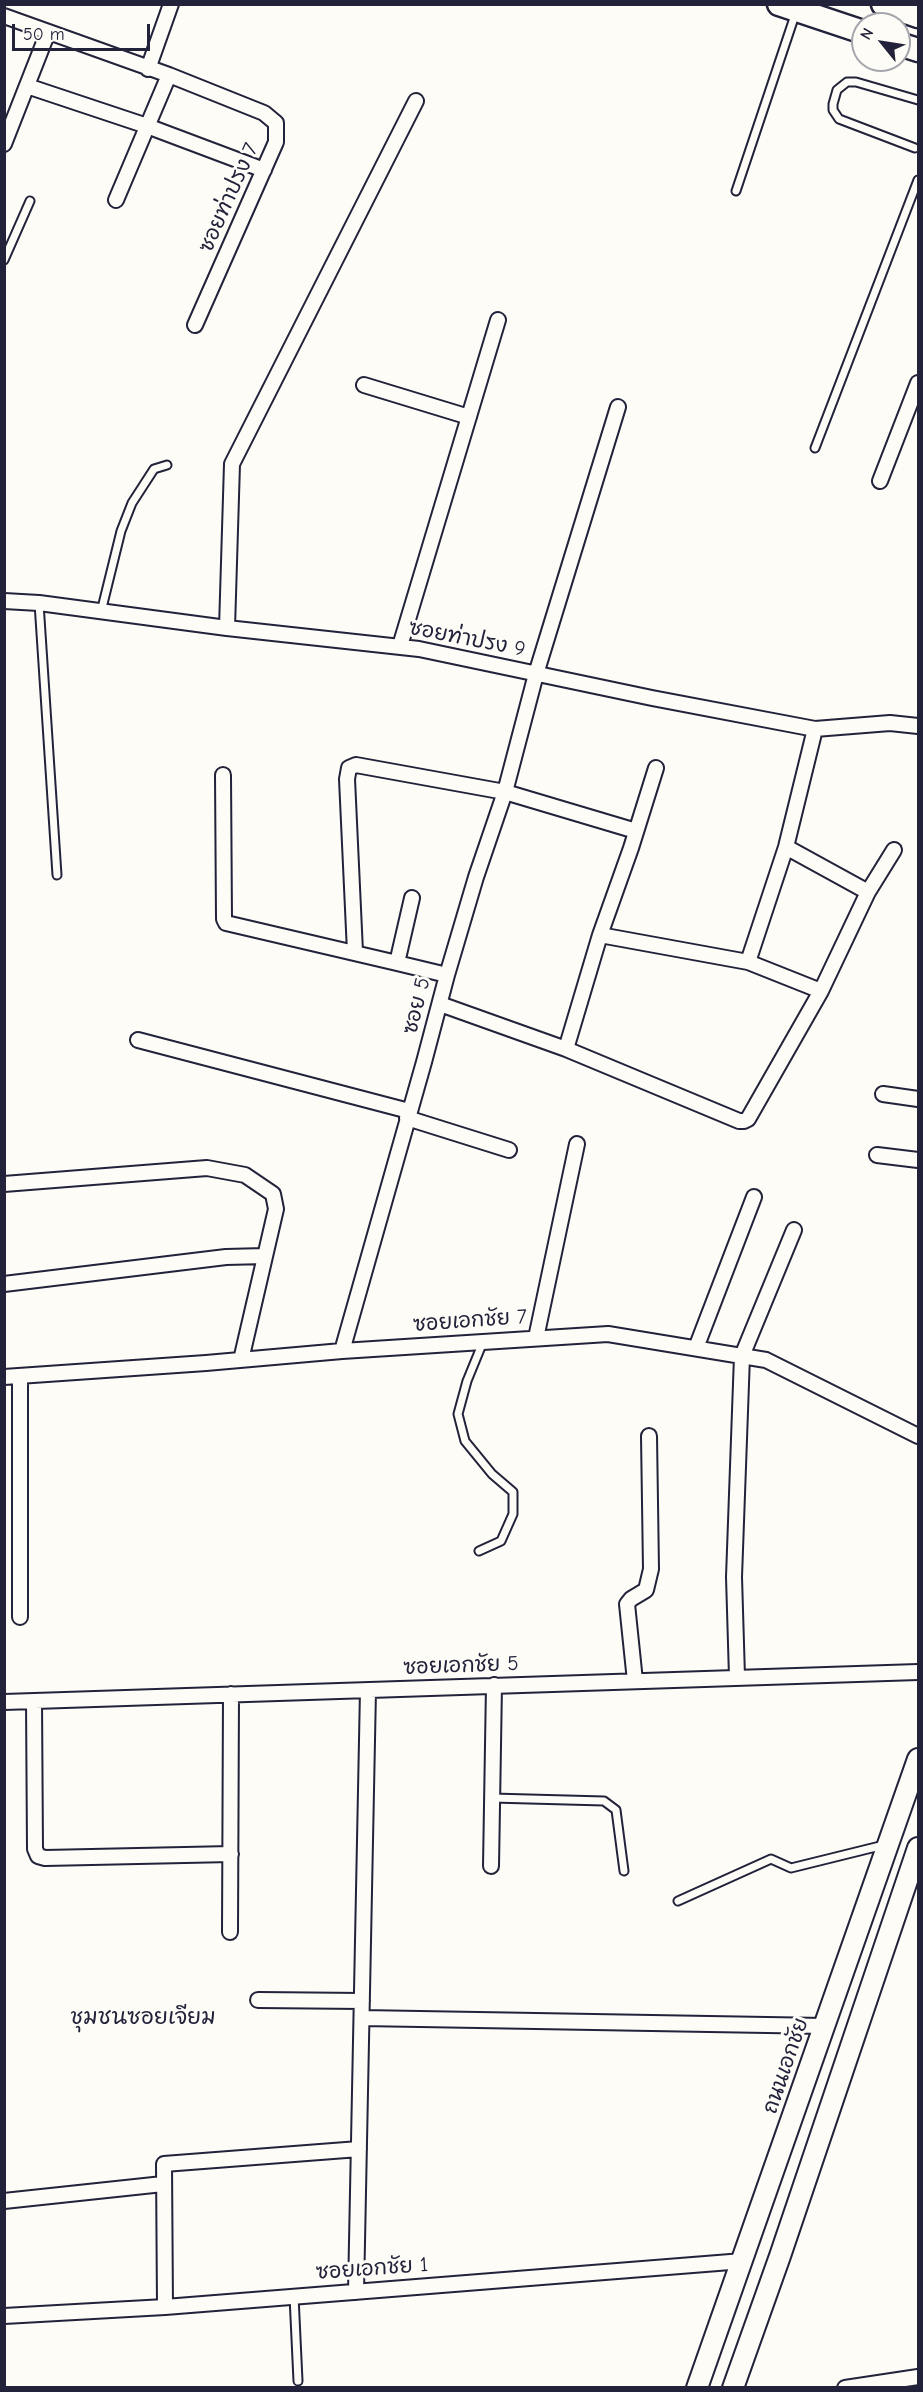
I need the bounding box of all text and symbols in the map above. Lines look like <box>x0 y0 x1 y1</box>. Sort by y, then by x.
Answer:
scale bar <box>15 12 153 50</box>
north arrow <box>851 12 911 72</box>
text: 50 m <box>23 24 65 45</box>
text: N <box>857 25 878 43</box>
street label: ซอยท่าปรง 7 <box>194 139 264 257</box>
street label: ซอยท่าปรง 9 <box>407 615 527 663</box>
street label: ซอย 5 <box>398 975 436 1037</box>
street label: ซอยเอกชัย 7 <box>412 1304 528 1338</box>
street label: ซอยเอกชัย 5 <box>403 1651 519 1681</box>
district label: ชุมชนซอยเจียม <box>70 2005 216 2031</box>
street label: ถนนเอกชัย <box>758 2015 814 2117</box>
street label: ซอยเอกชัย 1 <box>315 2253 429 2285</box>

